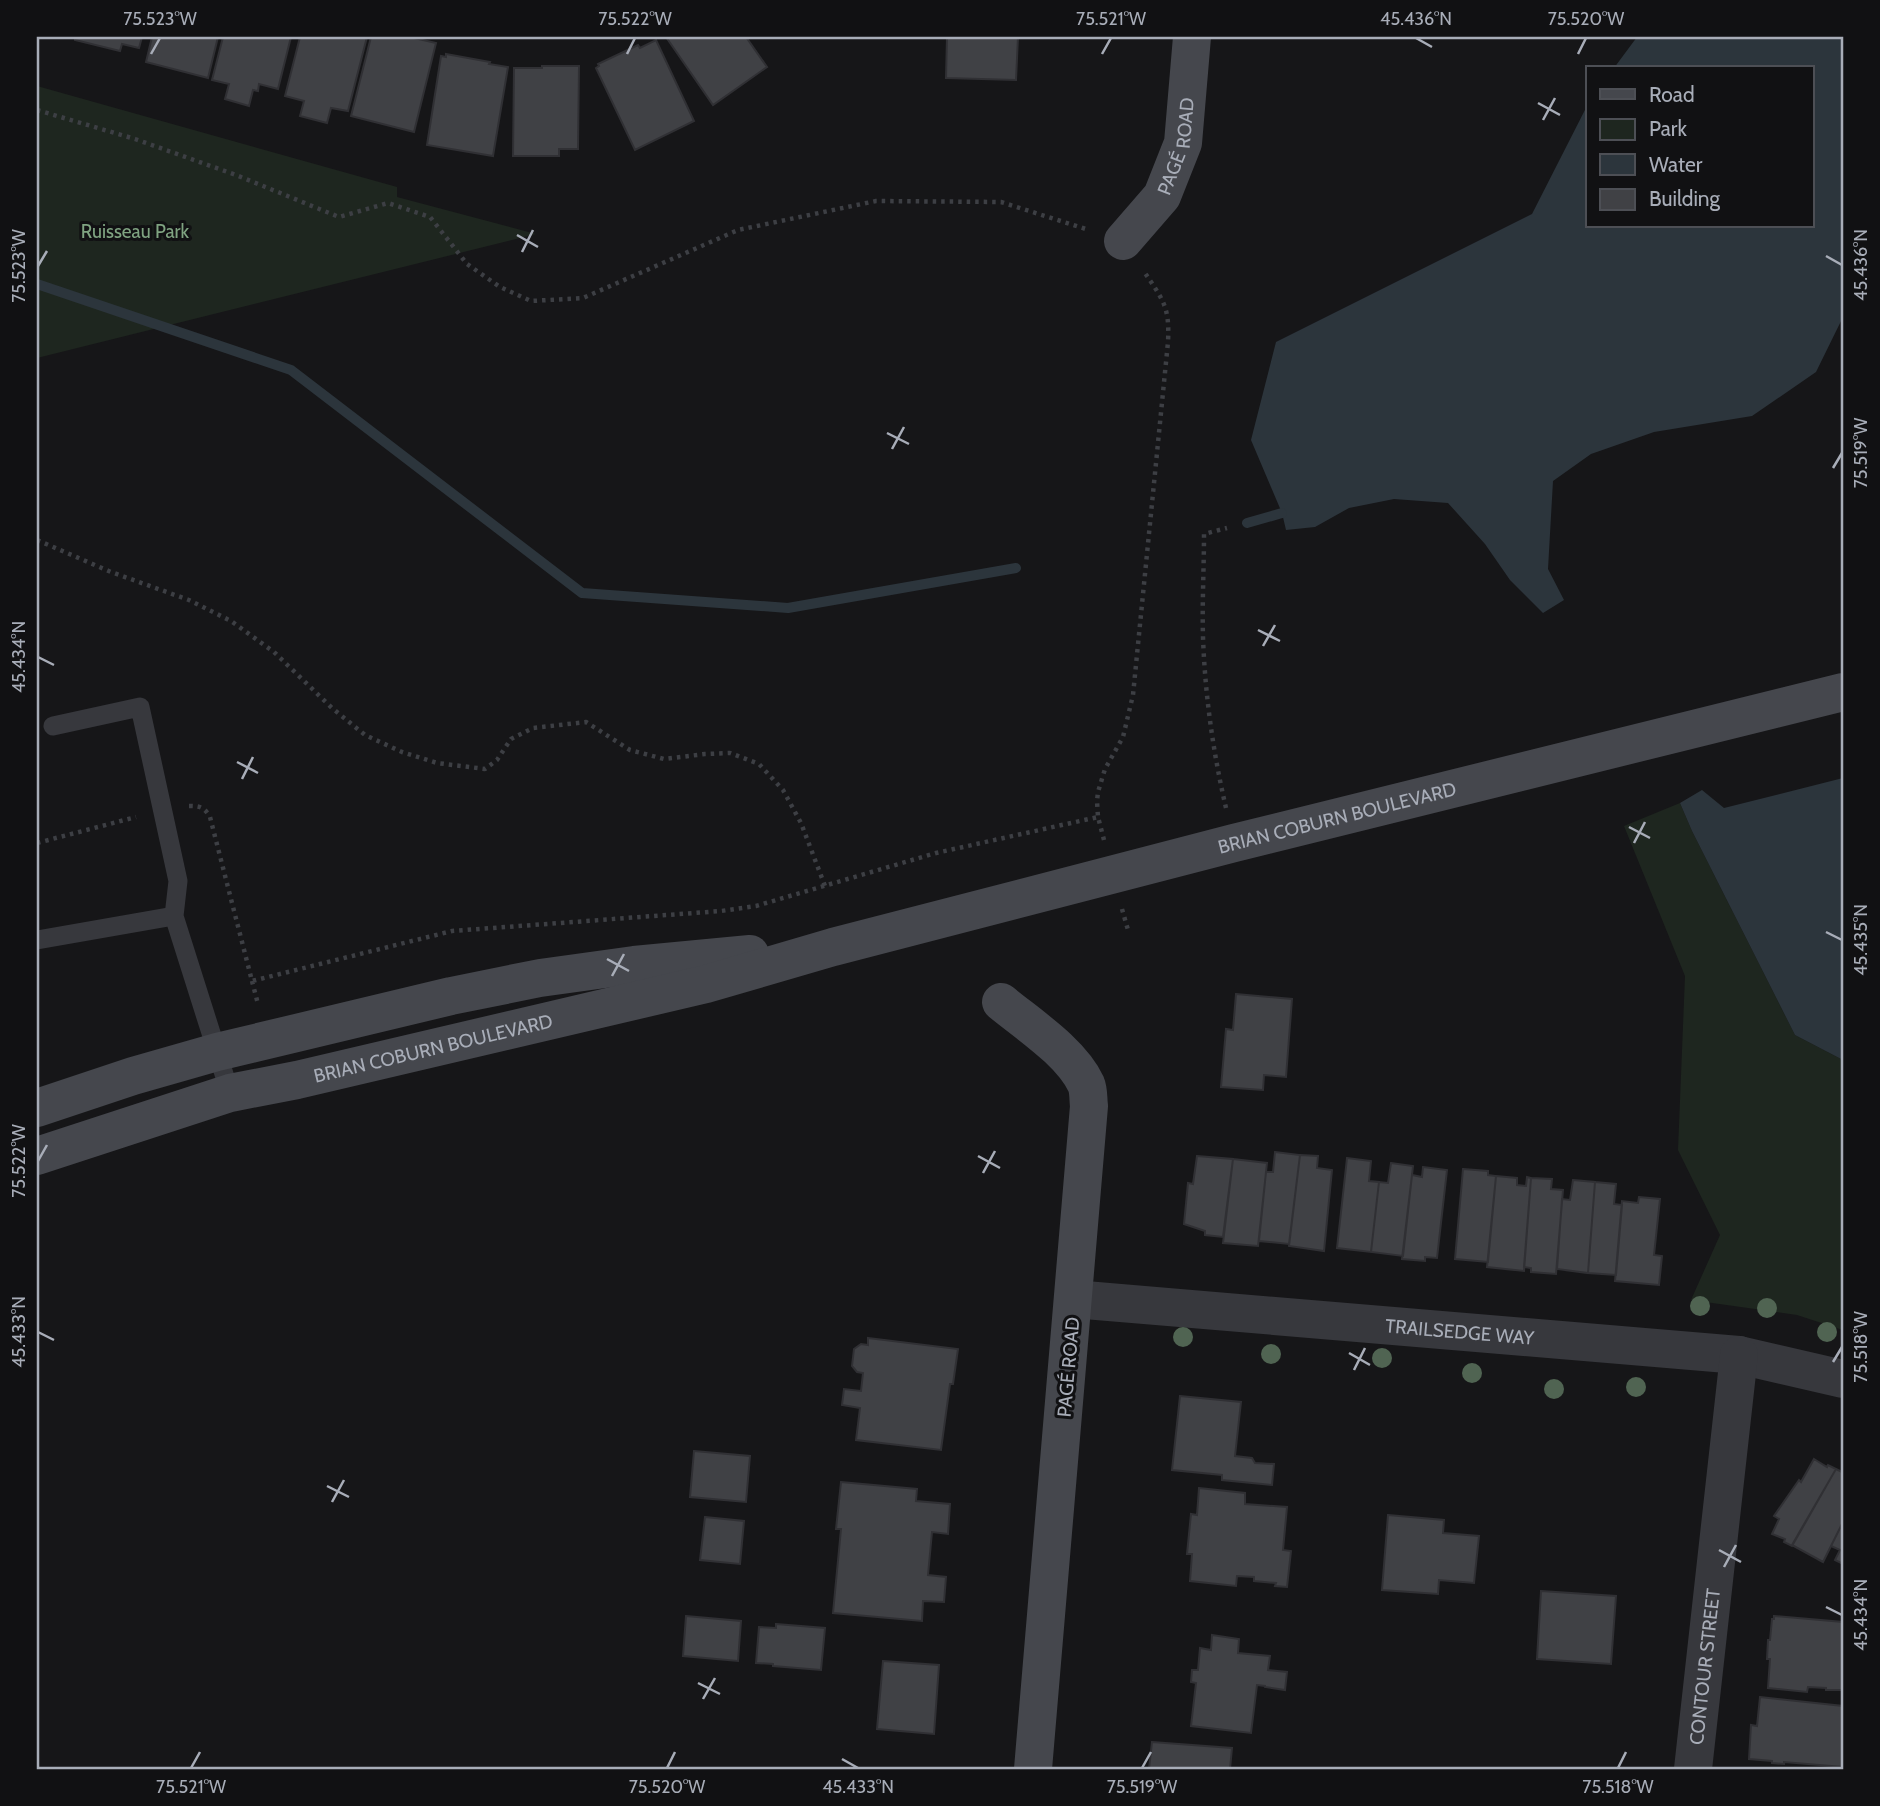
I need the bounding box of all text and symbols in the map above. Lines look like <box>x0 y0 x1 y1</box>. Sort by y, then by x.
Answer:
text: 75.523°W <box>123 8 197 30</box>
text: 75.522°W <box>598 8 672 30</box>
text: 75.521°W <box>1076 8 1146 30</box>
text: 45.436°N <box>1380 8 1452 30</box>
text: 75.520°W <box>1548 8 1624 30</box>
legend <box>1586 66 1814 228</box>
text: Road <box>1649 82 1695 107</box>
street label: PAGÉ ROAD <box>1153 96 1199 198</box>
text: Park <box>1649 116 1687 141</box>
text: Water <box>1649 152 1703 177</box>
text: Building <box>1649 186 1721 211</box>
park label: Ruisseau Park <box>81 220 190 243</box>
text: 75.523°W <box>8 229 30 303</box>
text: 45.436°N <box>1850 229 1872 301</box>
text: 75.519°W <box>1850 418 1872 488</box>
text: 45.434°N <box>8 621 30 693</box>
street label: BRIAN COBURN BOULEVARD <box>1215 777 1459 859</box>
text: 45.435°N <box>1850 904 1872 976</box>
street label: BRIAN COBURN BOULEVARD <box>311 1009 555 1088</box>
text: 75.522°W <box>8 1124 30 1198</box>
text: 45.433°N <box>8 1296 30 1368</box>
text: 75.518°W <box>1850 1311 1872 1383</box>
street label: TRAILSEDGE WAY <box>1384 1314 1535 1350</box>
street label: PAGÉ ROAD <box>1052 1316 1084 1418</box>
text: 45.434°N <box>1850 1579 1872 1651</box>
street label: CONTOUR STREET <box>1685 1587 1725 1746</box>
text: 75.521°W <box>156 1776 226 1798</box>
text: 75.520°W <box>629 1776 705 1798</box>
text: 45.433°N <box>822 1776 894 1798</box>
text: 75.519°W <box>1107 1776 1177 1798</box>
text: 75.518°W <box>1582 1776 1654 1798</box>

